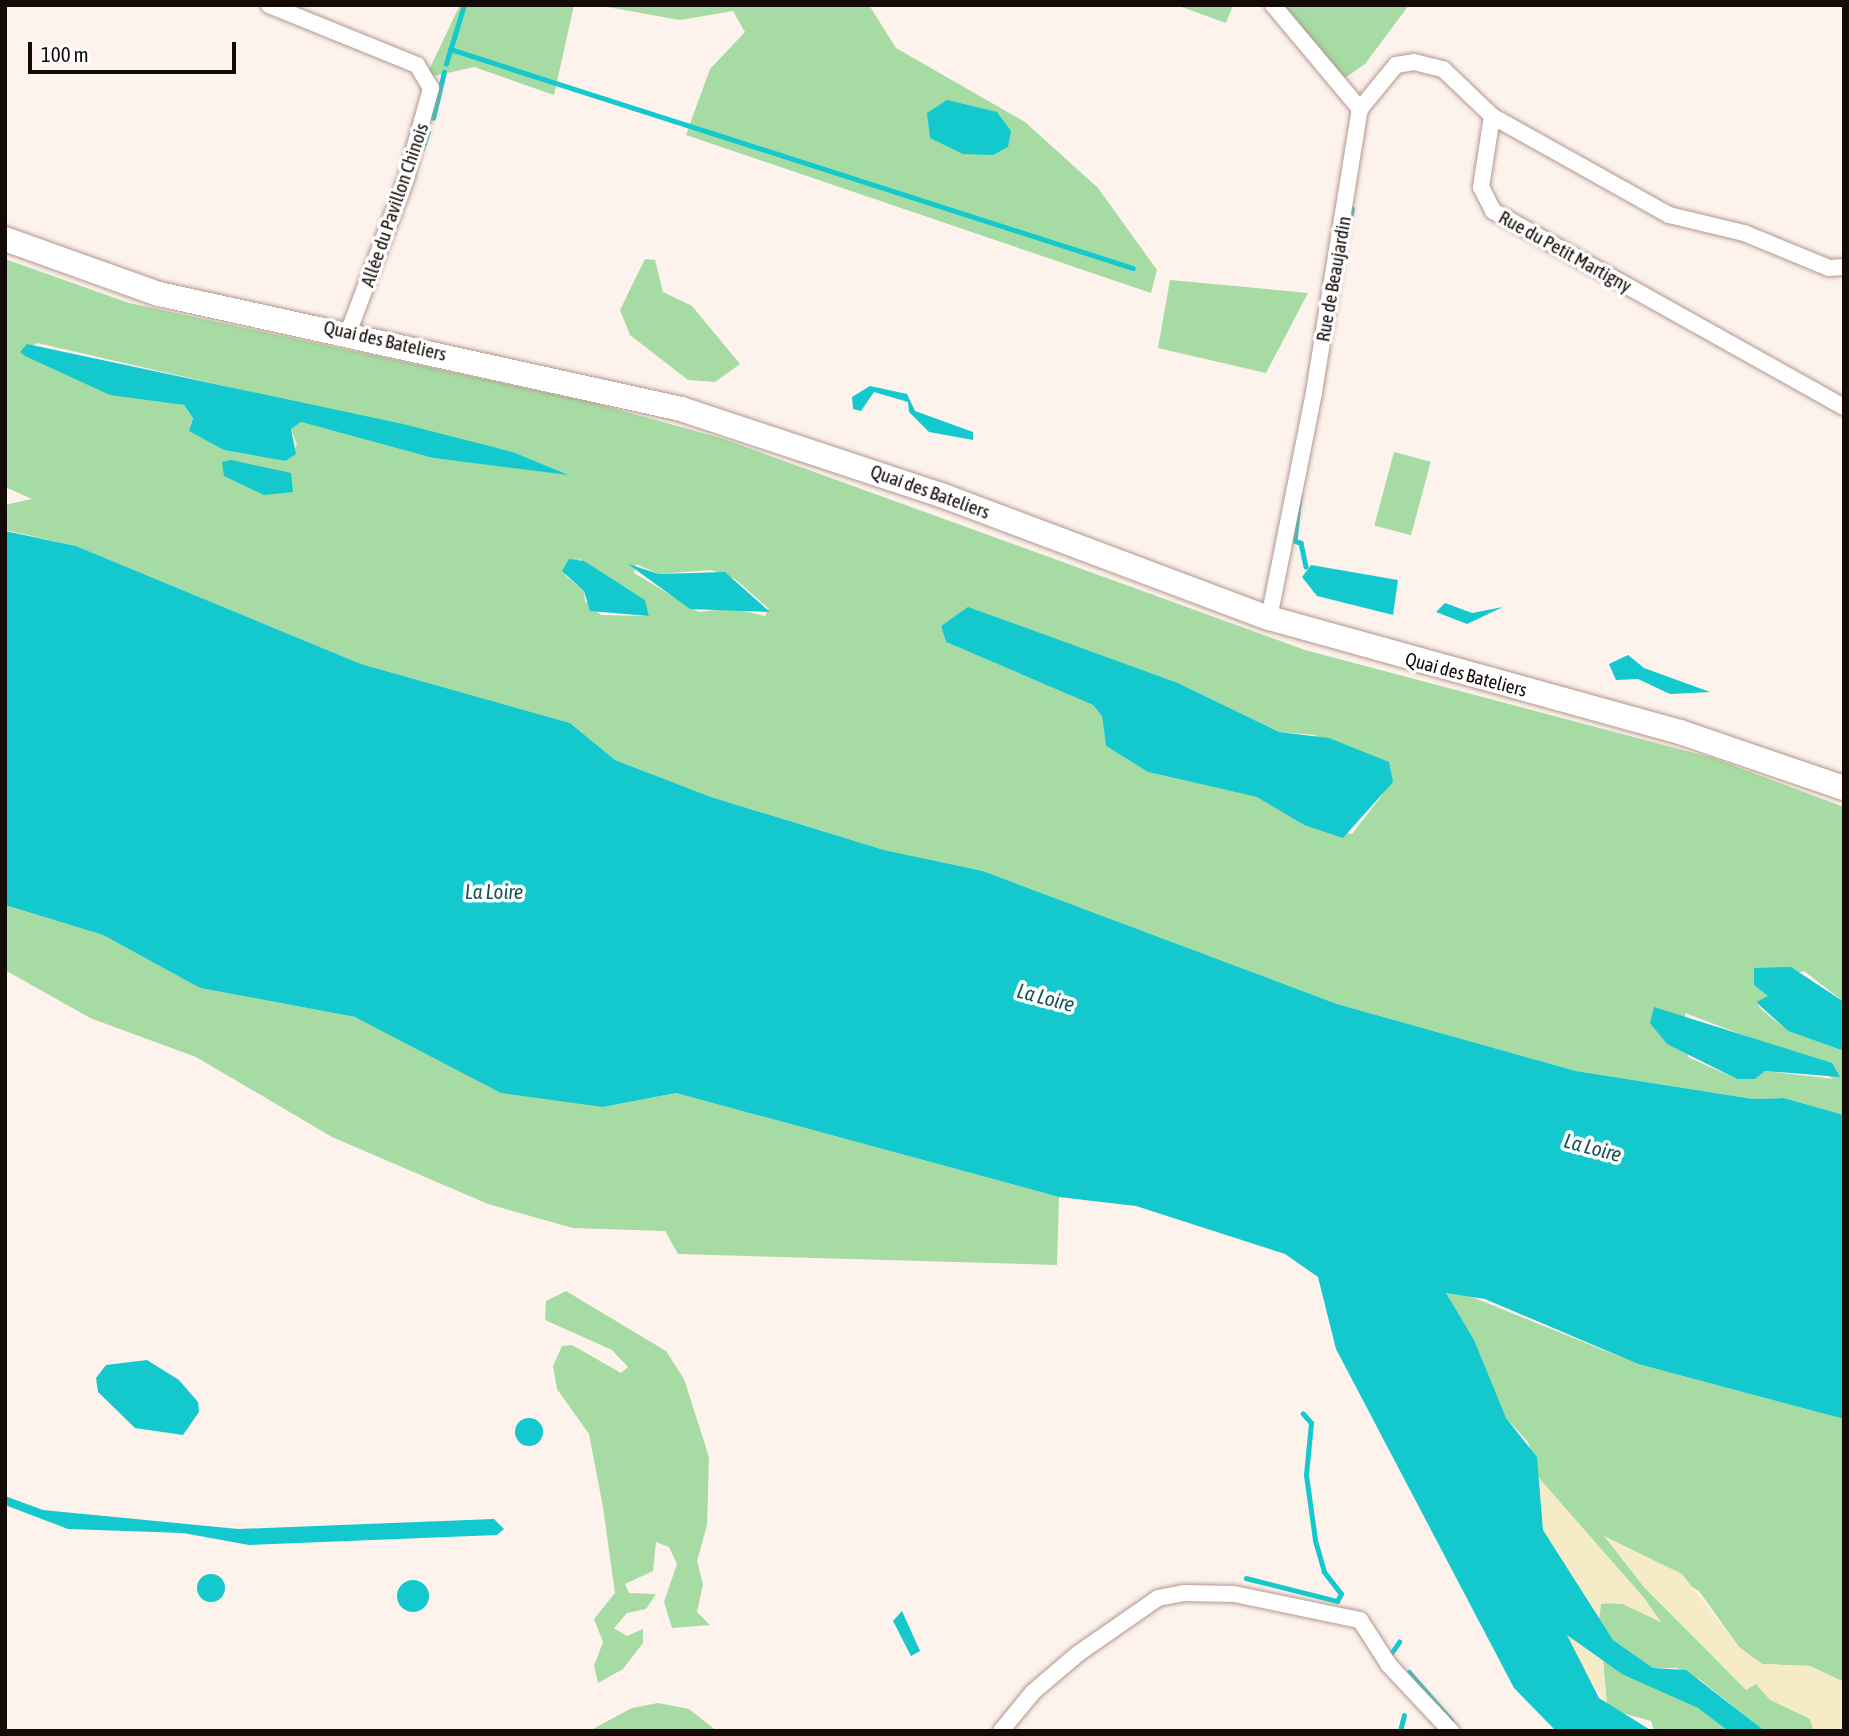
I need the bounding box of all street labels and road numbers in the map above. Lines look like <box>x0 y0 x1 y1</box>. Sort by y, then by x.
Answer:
street label: Allée du Pavillon Chinois <box>356 120 434 290</box>
street label: Rue du Petit Martigny <box>1495 206 1635 298</box>
street label: Rue de Beaujardin <box>1312 214 1356 344</box>
street label: Quai des Bateliers <box>321 316 449 366</box>
street label: Quai des Bateliers <box>867 460 993 524</box>
street label: Quai des Bateliers <box>1403 648 1529 702</box>

